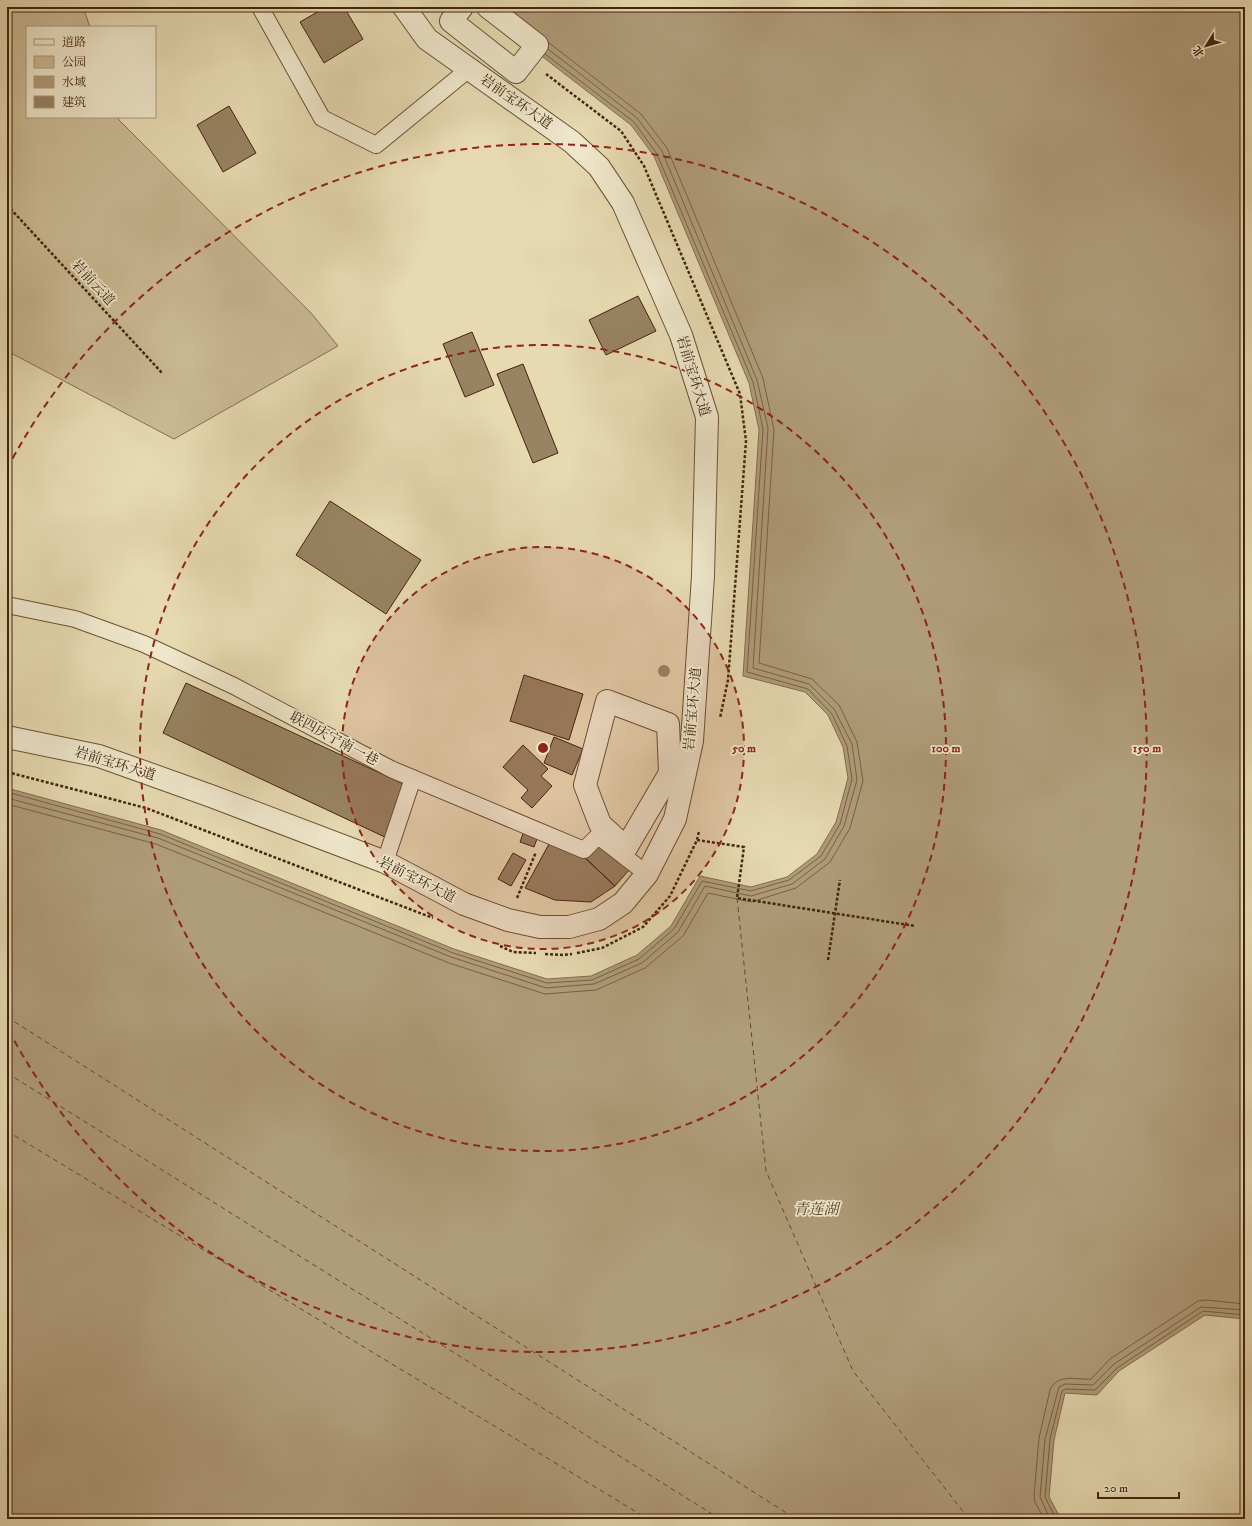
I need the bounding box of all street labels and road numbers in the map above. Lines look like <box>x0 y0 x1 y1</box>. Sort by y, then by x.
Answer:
street label: 岩前宝环大道 <box>476 71 556 133</box>
street label: 岩前云道 <box>67 256 119 310</box>
street label: 岩前宝环大道 <box>672 333 714 419</box>
street label: 岩前宝环大道 <box>680 666 706 752</box>
street label: 联四庆宁南一巷 <box>287 708 381 770</box>
street label: 岩前宝环大道 <box>72 743 158 785</box>
street label: 岩前宝环大道 <box>375 853 459 907</box>

